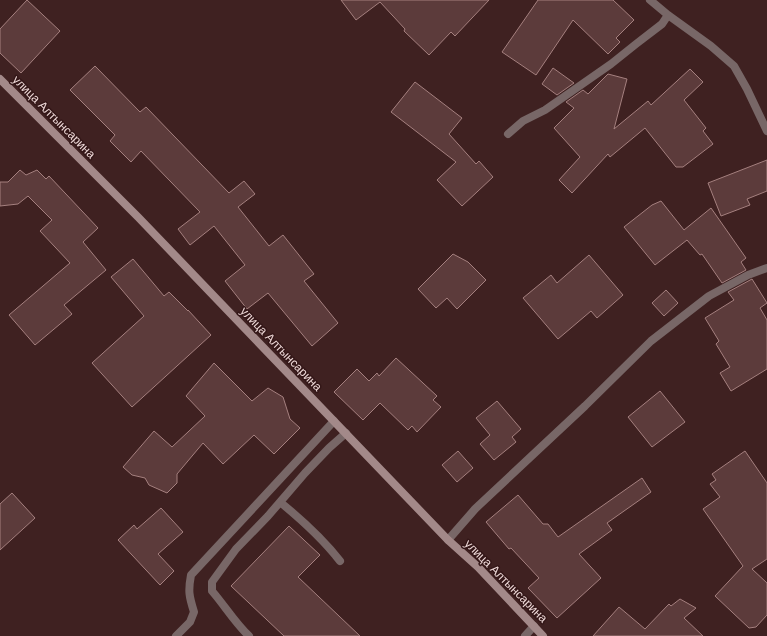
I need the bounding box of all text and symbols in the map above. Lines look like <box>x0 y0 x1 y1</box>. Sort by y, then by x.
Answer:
street label: улица Алтынсарина <box>9 72 99 162</box>
street label: улица Алтынсарина <box>237 303 326 395</box>
street label: улица Алтынсарина <box>461 536 551 626</box>

